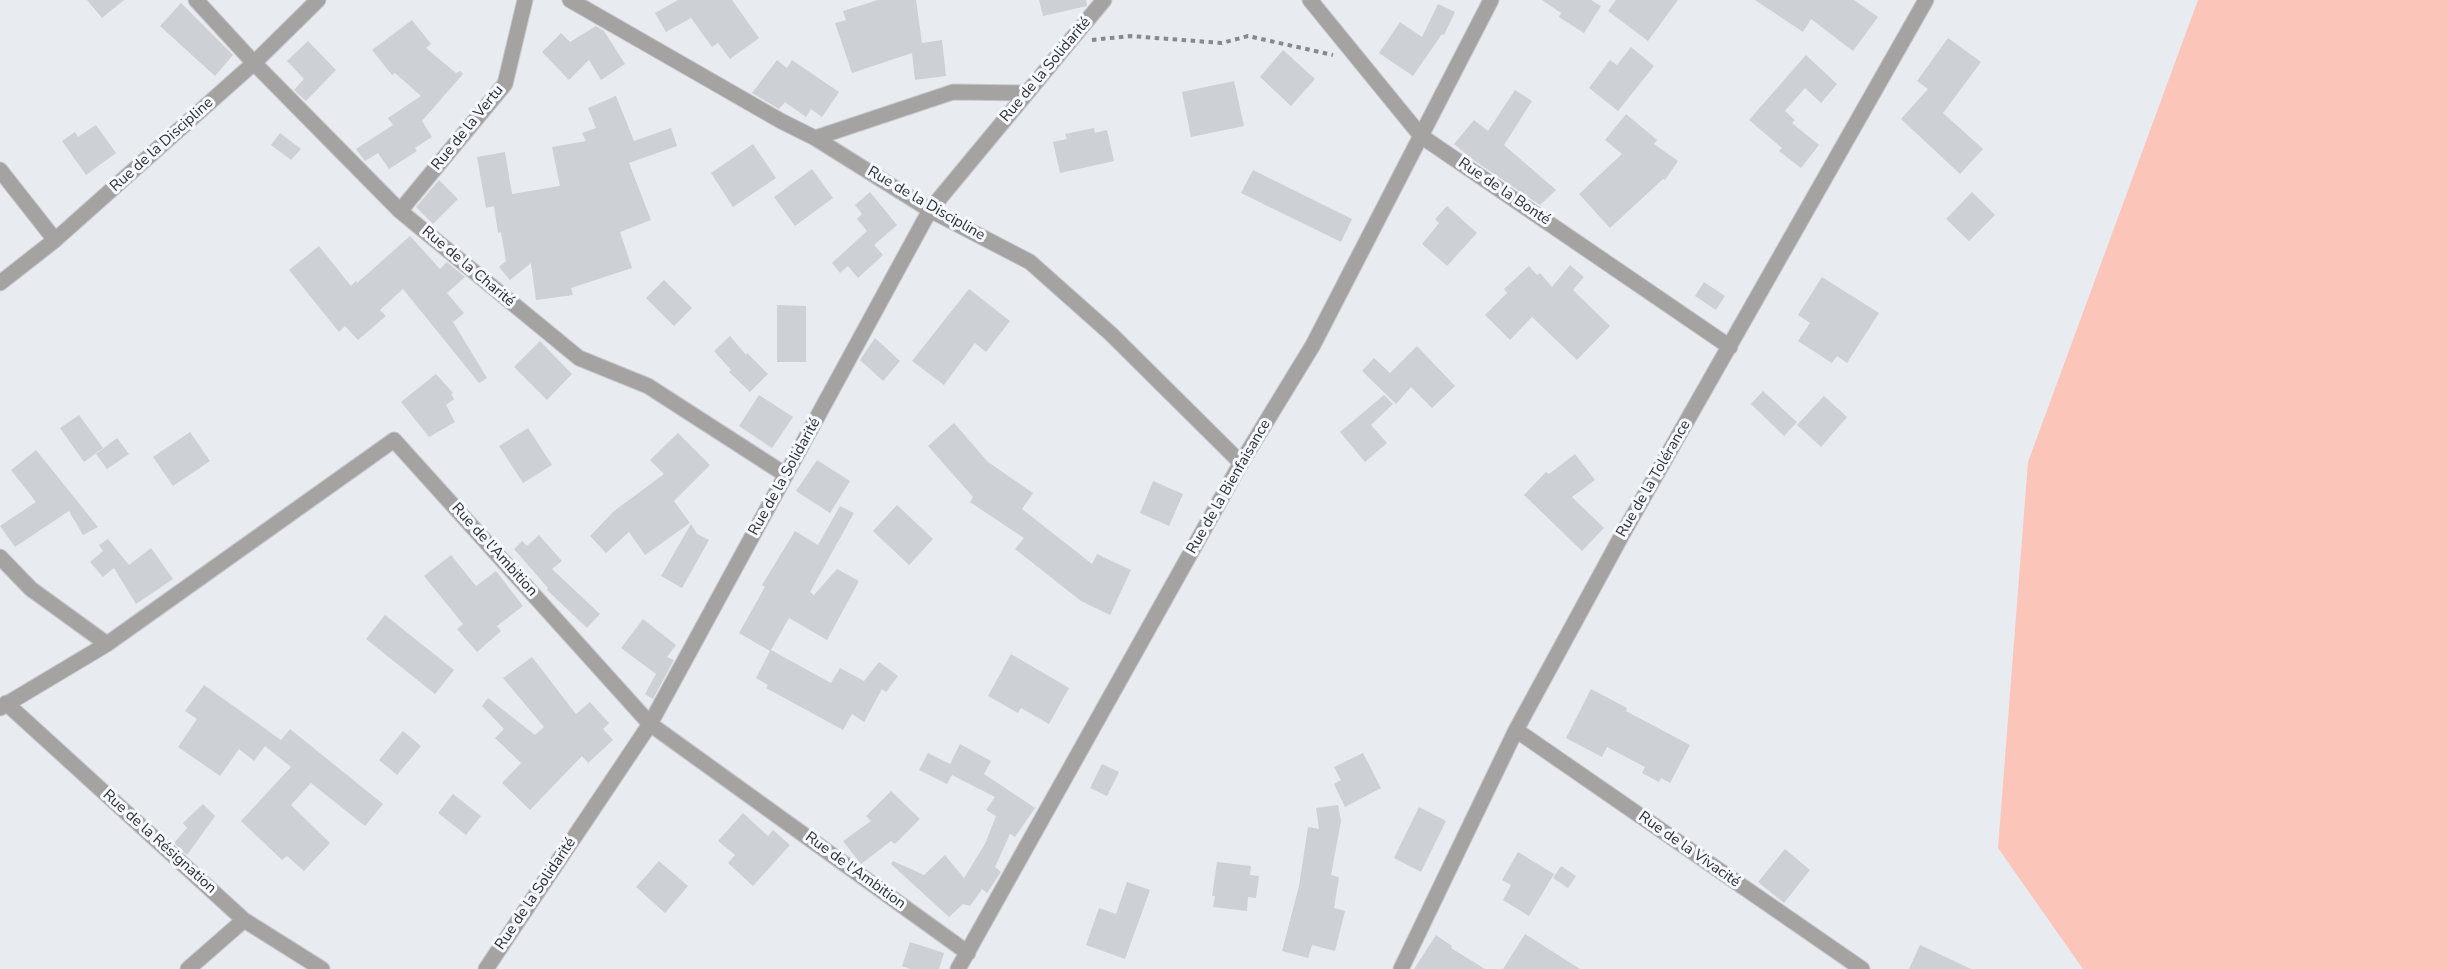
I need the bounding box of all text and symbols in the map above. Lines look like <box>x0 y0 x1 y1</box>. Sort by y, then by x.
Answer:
street label: Rue de la Solidarité <box>997 14 1095 126</box>
street label: Rue de la Vertu <box>428 82 508 174</box>
street label: Rue de la Discipline <box>107 94 217 196</box>
street label: Rue de la Bonté <box>1455 155 1553 229</box>
street label: Rue de la Discipline <box>864 163 988 245</box>
street label: Rue de la Charité <box>418 223 518 311</box>
street label: Rue de la Solidarité <box>745 415 825 539</box>
street label: Rue de la Bienfaisance <box>1183 417 1275 557</box>
street label: Rue de la Tolérance <box>1613 417 1695 541</box>
street label: Rue de l'Ambition <box>447 500 541 600</box>
street label: Rue de la Résignation <box>99 786 219 898</box>
street label: Rue de la Vivacité <box>1635 808 1743 892</box>
street label: Rue de l'Ambition <box>801 829 909 913</box>
street label: Rue de la Solidarité <box>492 835 580 953</box>

